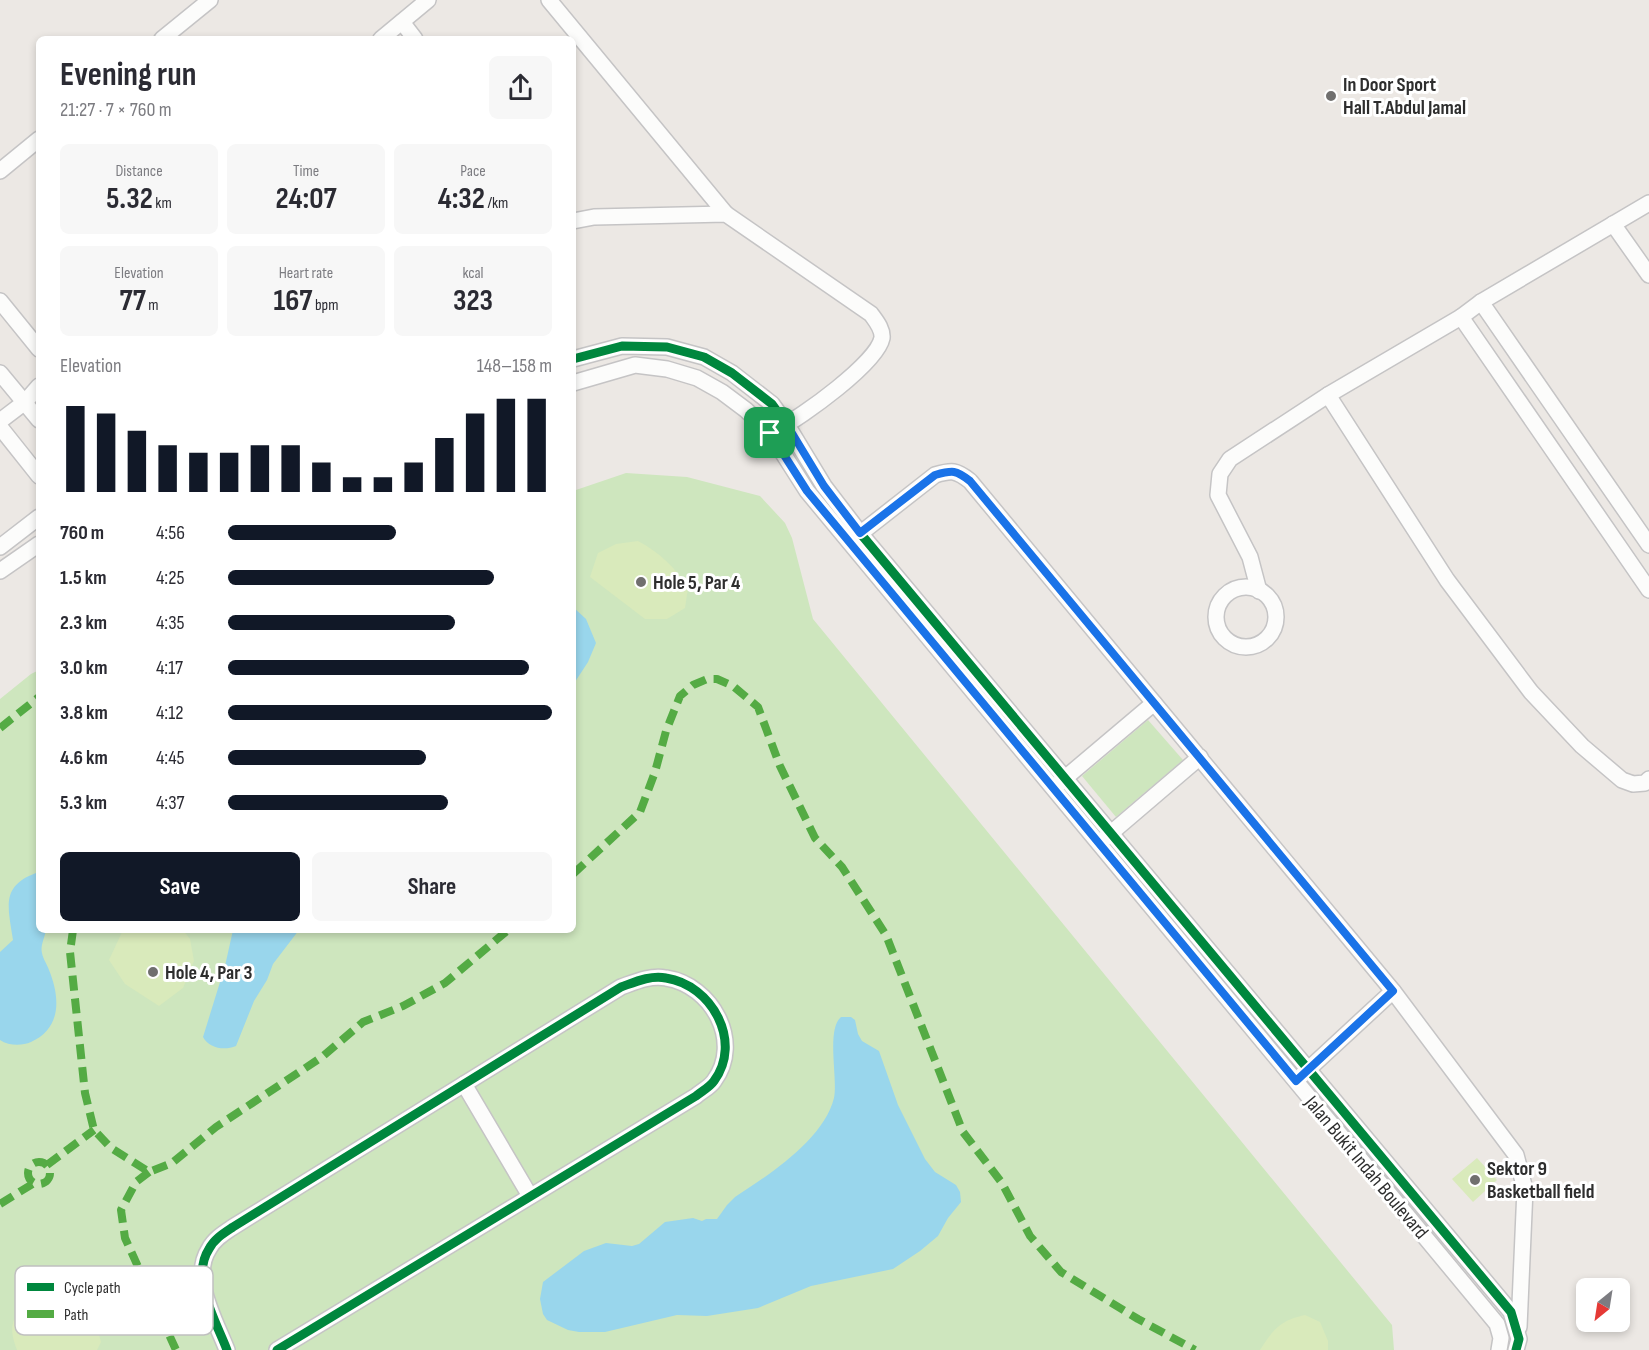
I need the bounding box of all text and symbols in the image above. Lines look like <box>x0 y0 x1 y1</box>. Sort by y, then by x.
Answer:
text: Evening run <box>60 55 196 95</box>
button: share <box>489 56 552 119</box>
place label: In Door Sport Hall T.Abdul Jamal <box>1343 73 1466 120</box>
marker: In Door Sport Hall T.Abdul Jamal <box>1324 89 1338 103</box>
text: 21:27 · 7 × 760 m <box>60 98 172 122</box>
text: Distance <box>115 162 163 181</box>
text: Time <box>293 162 319 181</box>
text: Pace <box>460 162 486 181</box>
text: 5.32 <box>106 181 153 217</box>
text: 24:07 <box>275 181 337 217</box>
text: 4:32 <box>438 181 485 217</box>
text: km <box>153 194 172 213</box>
text: /km <box>485 194 508 213</box>
text: Elevation <box>114 264 164 283</box>
text: Heart rate <box>279 264 333 283</box>
text: kcal <box>462 264 484 283</box>
text: 77 <box>119 283 146 319</box>
text: 167 <box>273 283 312 319</box>
text: 323 <box>453 283 493 319</box>
text: m <box>146 296 159 315</box>
text: bpm <box>312 296 339 315</box>
text: Elevation <box>60 354 122 378</box>
text: 148–158 m <box>477 354 552 378</box>
pin <box>744 407 795 458</box>
icon: arrive <box>753 416 786 449</box>
text: 760 m <box>60 521 104 545</box>
text: 4:56 <box>156 521 185 545</box>
text: 1.5 km <box>60 566 106 590</box>
text: 4:25 <box>156 566 184 590</box>
place label: Hole 5, Par 4 <box>653 571 740 595</box>
marker: Hole 5, Par 4 <box>634 575 648 589</box>
text: 2.3 km <box>60 611 107 635</box>
text: 4:35 <box>156 611 185 635</box>
text: 3.0 km <box>60 656 107 680</box>
text: 4:17 <box>156 656 183 680</box>
text: 3.8 km <box>60 701 108 725</box>
text: 4:12 <box>156 701 184 725</box>
text: 4.6 km <box>60 746 108 770</box>
text: 4:45 <box>156 746 185 770</box>
text: 5.3 km <box>60 791 107 815</box>
text: 4:37 <box>156 791 185 815</box>
button: Save <box>60 852 300 921</box>
button: Share <box>312 852 552 921</box>
place label: Hole 4, Par 3 <box>165 961 253 985</box>
marker: Hole 4, Par 3 <box>146 965 160 979</box>
street label: Jalan Bukit Indah Boulevard <box>1299 1090 1433 1244</box>
place label: Sektor 9 Basketball field <box>1487 1157 1594 1204</box>
marker: Sektor 9 Basketball field <box>1468 1173 1482 1187</box>
legend <box>15 1266 213 1335</box>
north arrow <box>1576 1278 1630 1332</box>
map controls <box>1576 1278 1630 1332</box>
text: Cycle path <box>64 1279 121 1298</box>
text: Path <box>64 1306 88 1325</box>

